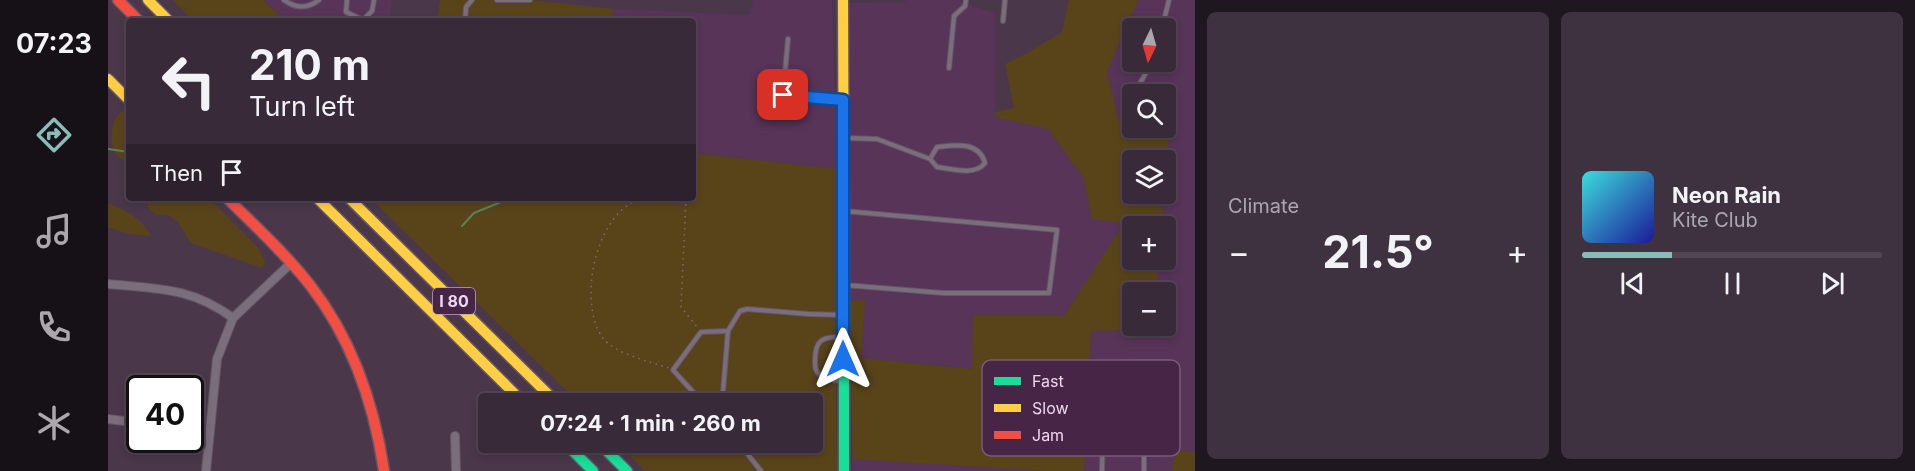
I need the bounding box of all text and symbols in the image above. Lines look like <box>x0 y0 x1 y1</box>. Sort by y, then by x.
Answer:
north arrow <box>1122 18 1176 72</box>
map controls <box>1122 18 1176 336</box>
text: 07:23 <box>16 27 92 60</box>
text: 210 m <box>249 39 370 90</box>
icon: left <box>150 42 228 120</box>
pin <box>757 69 808 120</box>
icon: arrive <box>766 78 799 111</box>
button: search <box>1122 84 1176 138</box>
text: Turn left <box>249 90 355 123</box>
icon: directions <box>33 114 75 156</box>
button: layers <box>1122 150 1176 204</box>
icon: arrive <box>215 156 248 189</box>
text: Then <box>150 160 203 186</box>
text: Neon Rain <box>1672 182 1781 208</box>
text: Climate <box>1228 194 1299 218</box>
text: Kite Club <box>1672 208 1758 232</box>
icon: music <box>33 210 75 252</box>
button: + <box>1122 216 1176 270</box>
text: 21.5° <box>1322 224 1434 279</box>
text: − <box>1228 232 1250 272</box>
text: + <box>1506 232 1528 272</box>
icon: previous <box>1616 267 1649 300</box>
icon: pause <box>1716 267 1749 300</box>
icon: next <box>1816 267 1849 300</box>
button: − <box>1122 282 1176 336</box>
road number: I 80 <box>433 288 475 314</box>
icon: phone <box>33 306 75 348</box>
position arrow <box>811 327 875 391</box>
legend <box>982 360 1180 456</box>
text: Fast <box>1032 371 1064 391</box>
speed limit sign: 40 <box>126 375 204 453</box>
text: Slow <box>1032 398 1069 418</box>
icon: climate <box>33 402 75 444</box>
text: 07:24 · 1 min · 260 m <box>540 410 761 436</box>
text: Jam <box>1032 425 1064 445</box>

